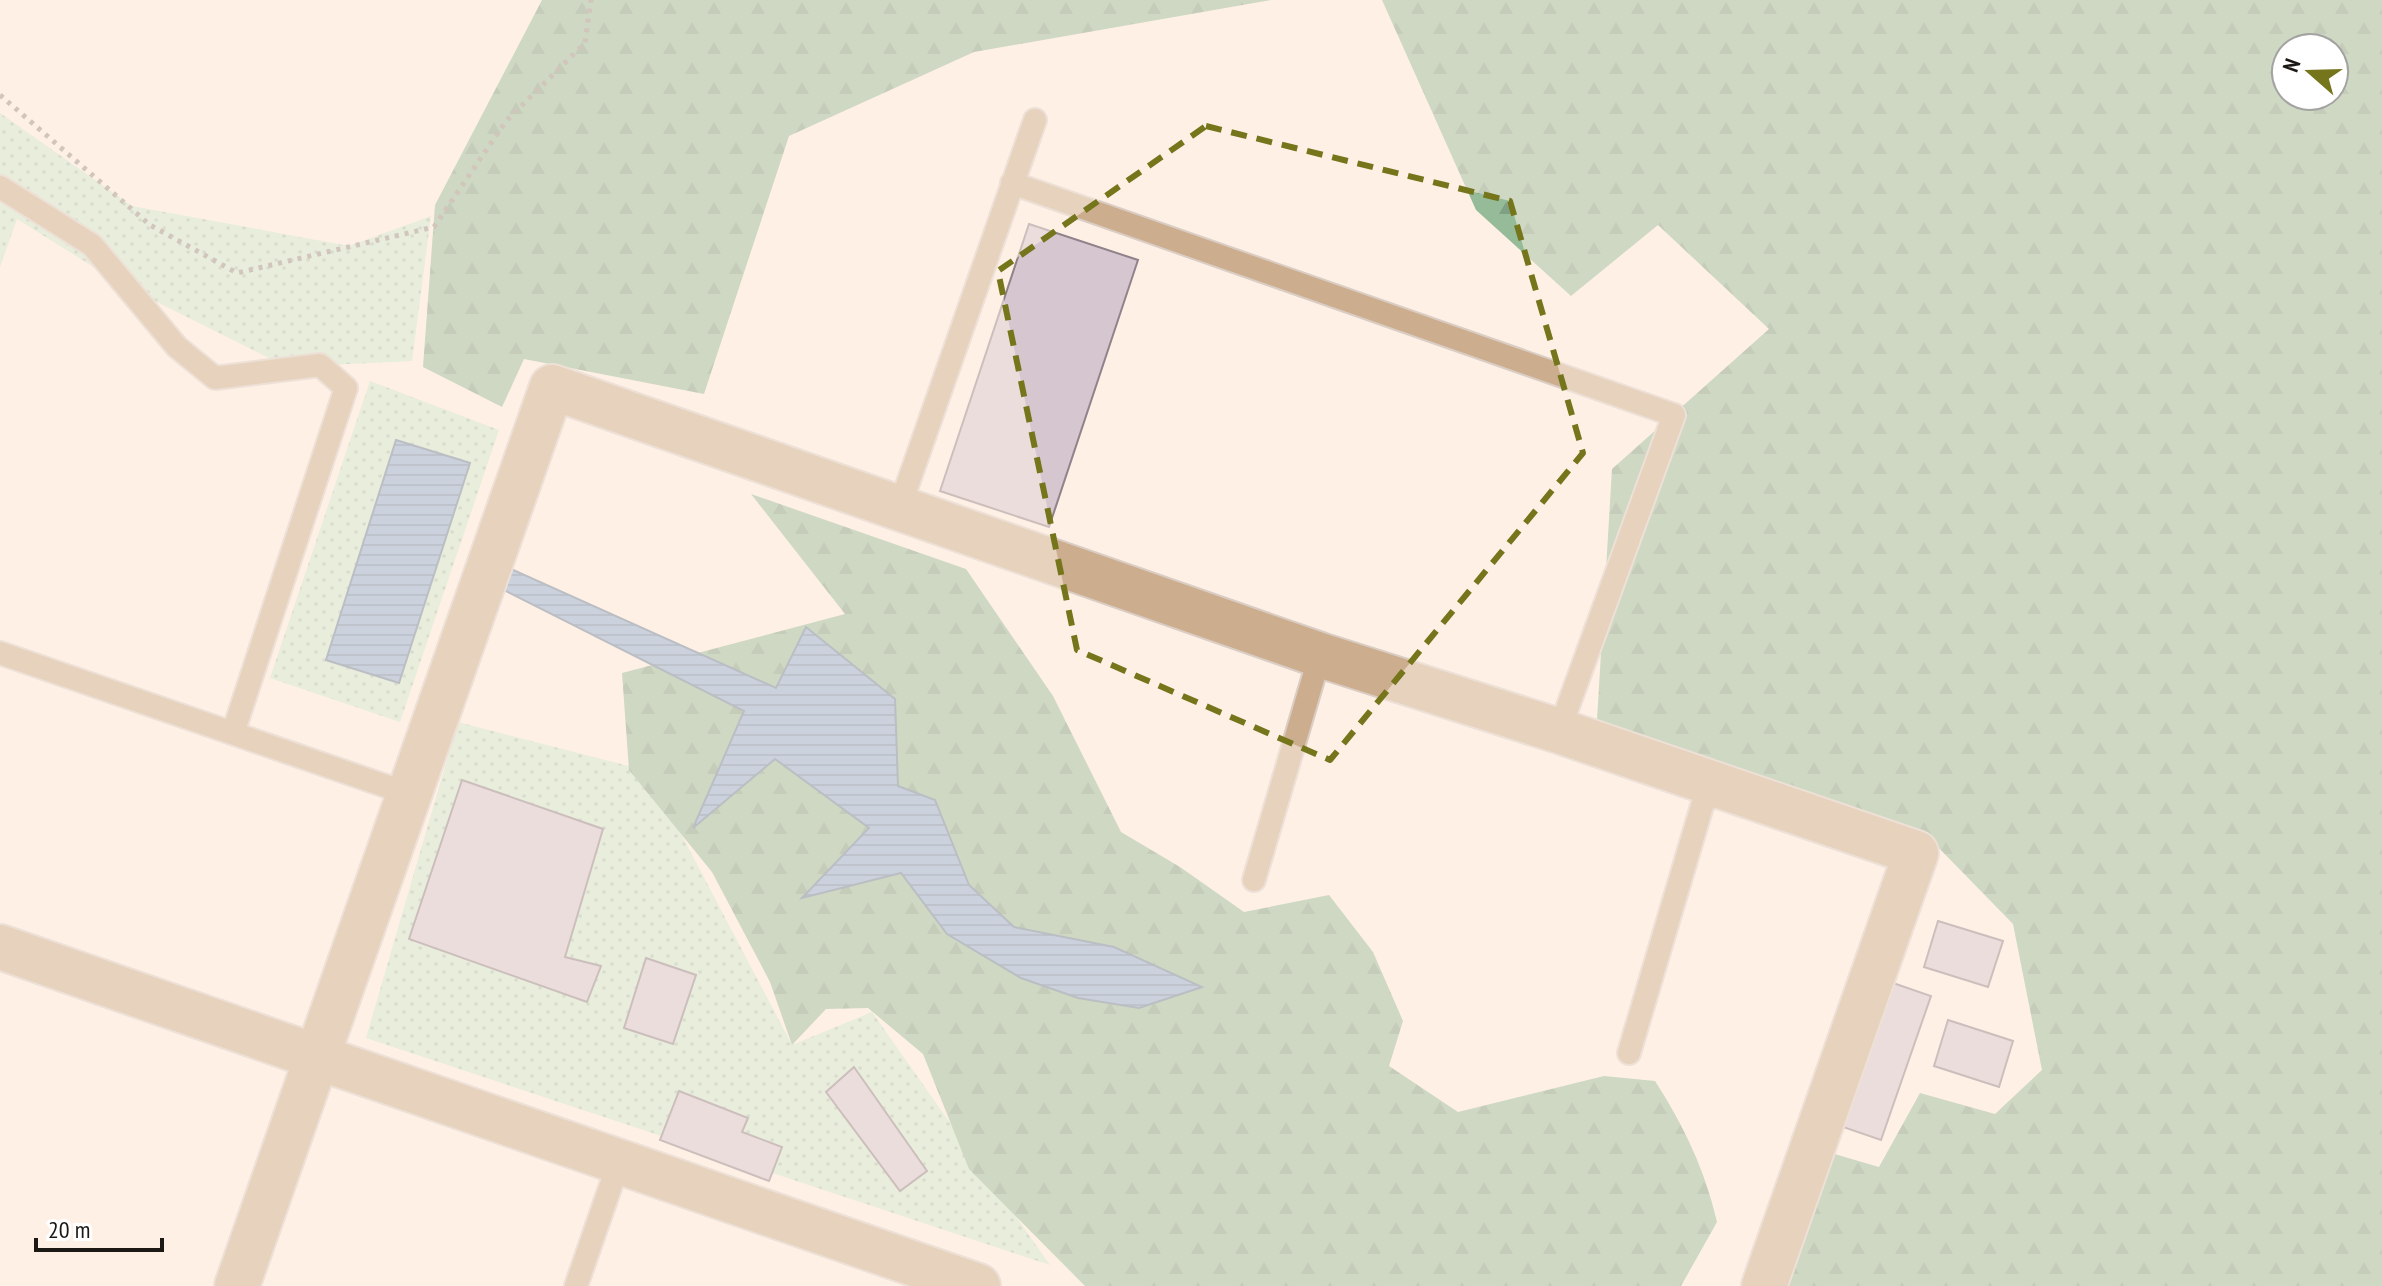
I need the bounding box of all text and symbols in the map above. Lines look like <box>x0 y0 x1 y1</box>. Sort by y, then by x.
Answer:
north arrow <box>2270 32 2350 112</box>
text: N <box>2276 55 2306 76</box>
scale bar <box>36 1202 162 1252</box>
text: 20 m <box>48 1214 90 1245</box>

